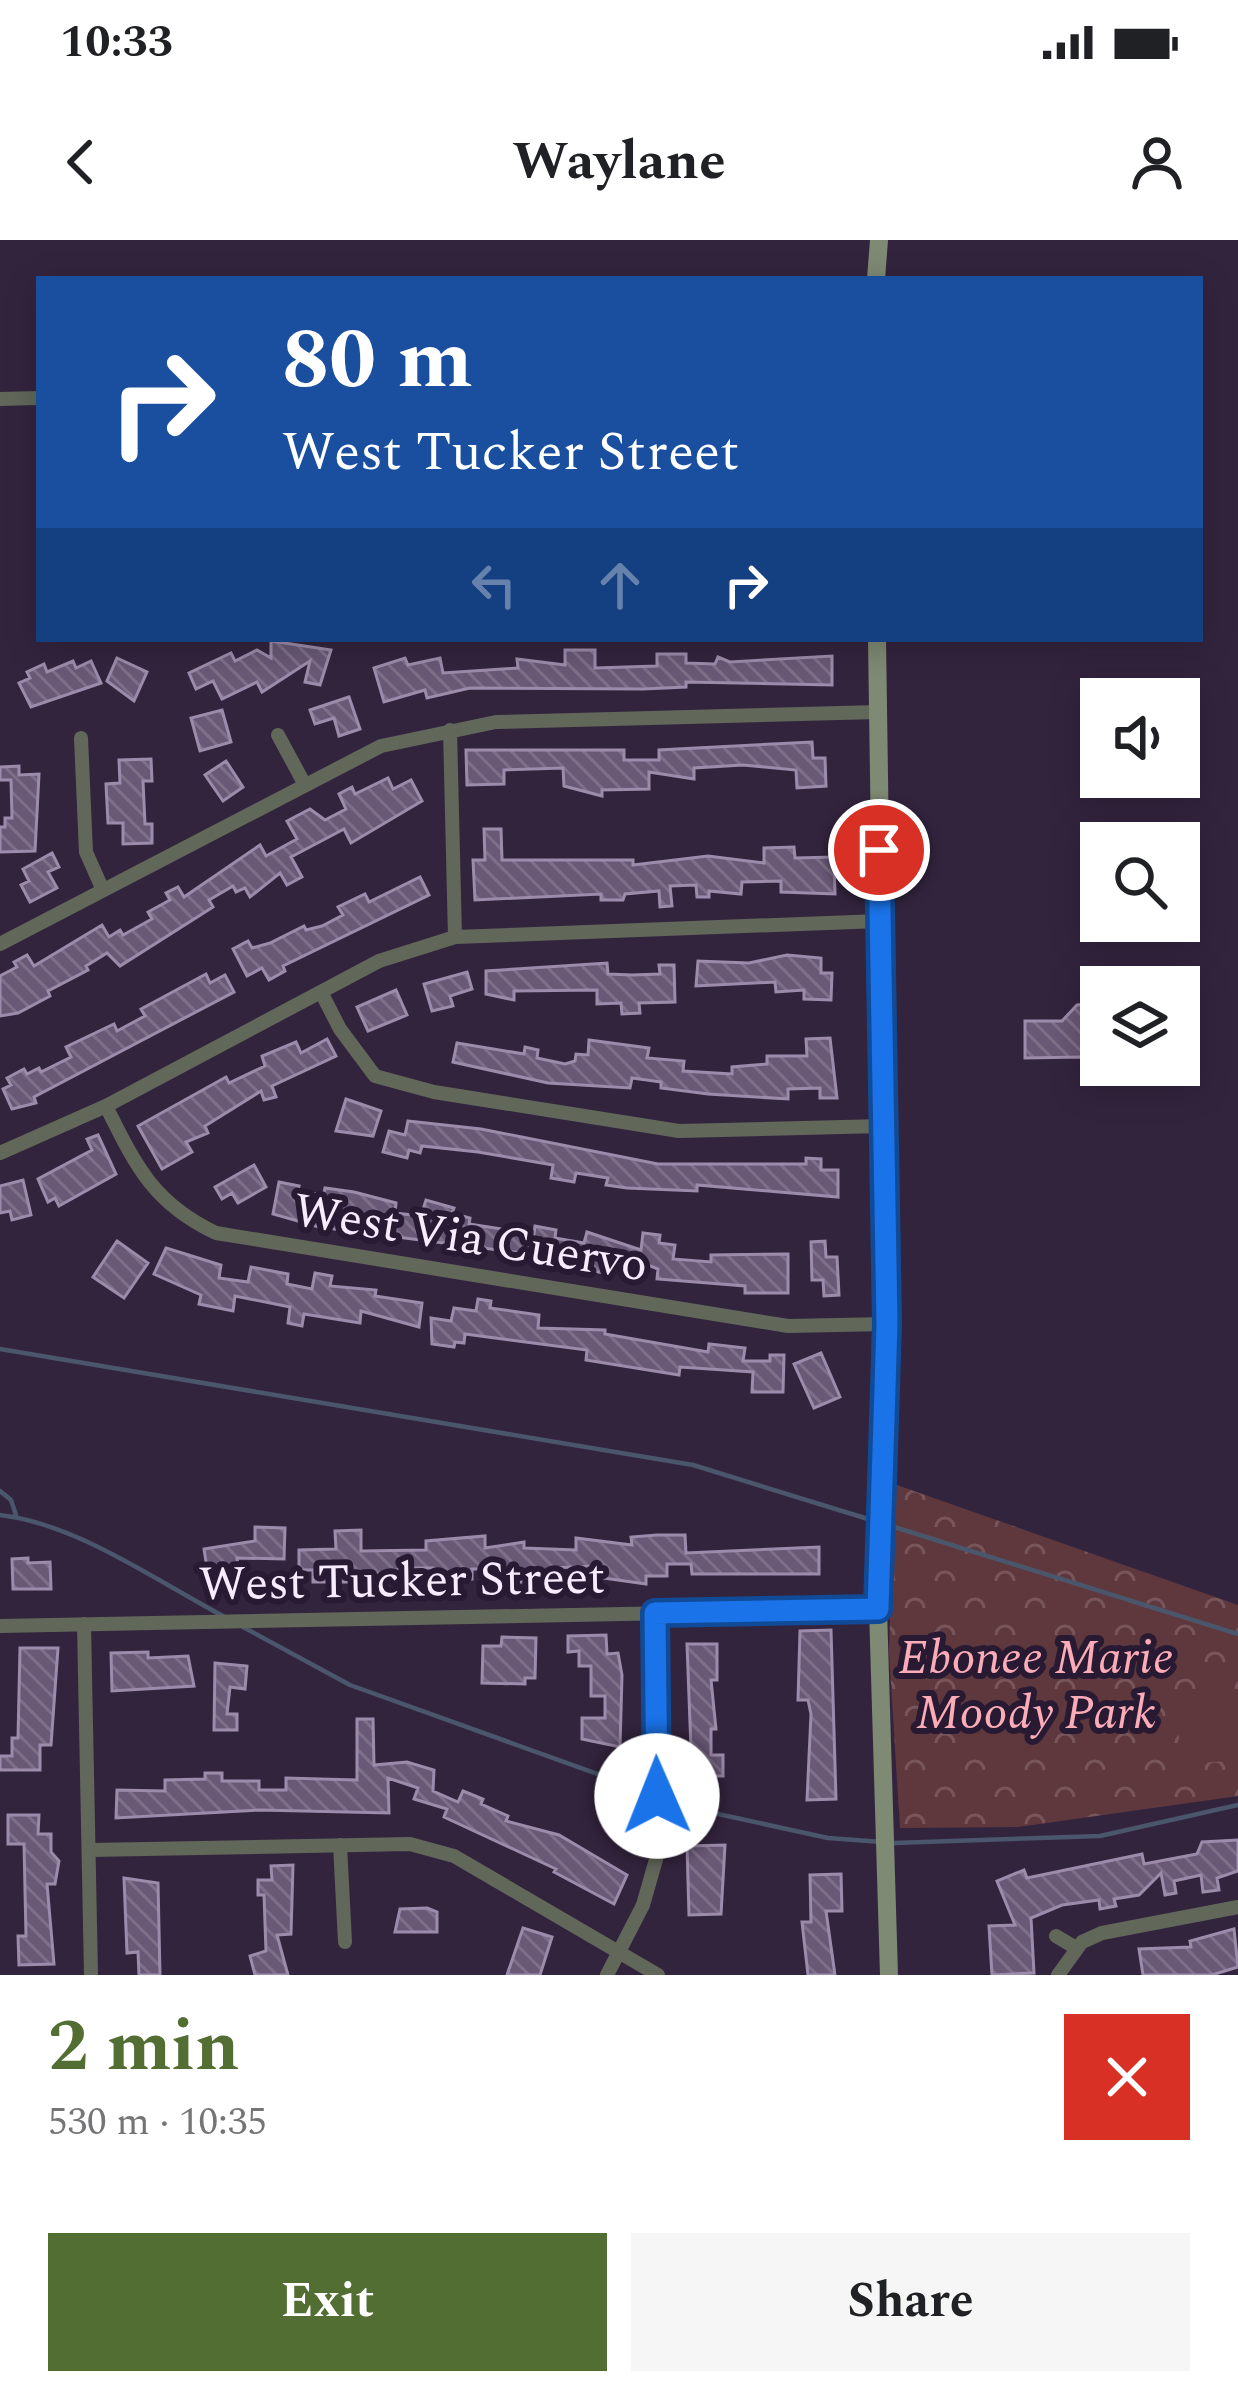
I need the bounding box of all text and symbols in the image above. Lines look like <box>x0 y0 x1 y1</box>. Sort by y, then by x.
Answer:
text: 10:33 <box>60 8 173 77</box>
text: Waylane <box>512 121 726 203</box>
icon: back <box>48 129 114 195</box>
icon: person <box>1124 129 1190 195</box>
text: 80 m <box>282 297 473 425</box>
icon: right <box>84 324 240 480</box>
text: West Tucker Street <box>282 412 739 494</box>
icon: left <box>461 552 527 618</box>
icon: ahead <box>587 552 653 618</box>
icon: right <box>713 552 779 618</box>
map controls <box>1080 678 1200 1086</box>
button: sound <box>1080 678 1200 798</box>
pin <box>828 799 930 901</box>
icon: arrive <box>846 817 912 883</box>
button: search <box>1080 822 1200 942</box>
button: layers <box>1080 966 1200 1086</box>
street label: West Via Cuervo <box>288 1174 653 1302</box>
street label: West Tucker Street <box>198 1541 606 1622</box>
park label: Ebonee Marie Moody Park <box>898 1622 1174 1750</box>
position arrow <box>594 1733 720 1859</box>
text: 2 min <box>48 1993 240 2102</box>
button: close <box>1064 2014 1190 2140</box>
text: 530 m · 10:35 <box>48 2093 267 2152</box>
button: Exit <box>48 2233 607 2371</box>
button: Share <box>631 2233 1190 2371</box>

